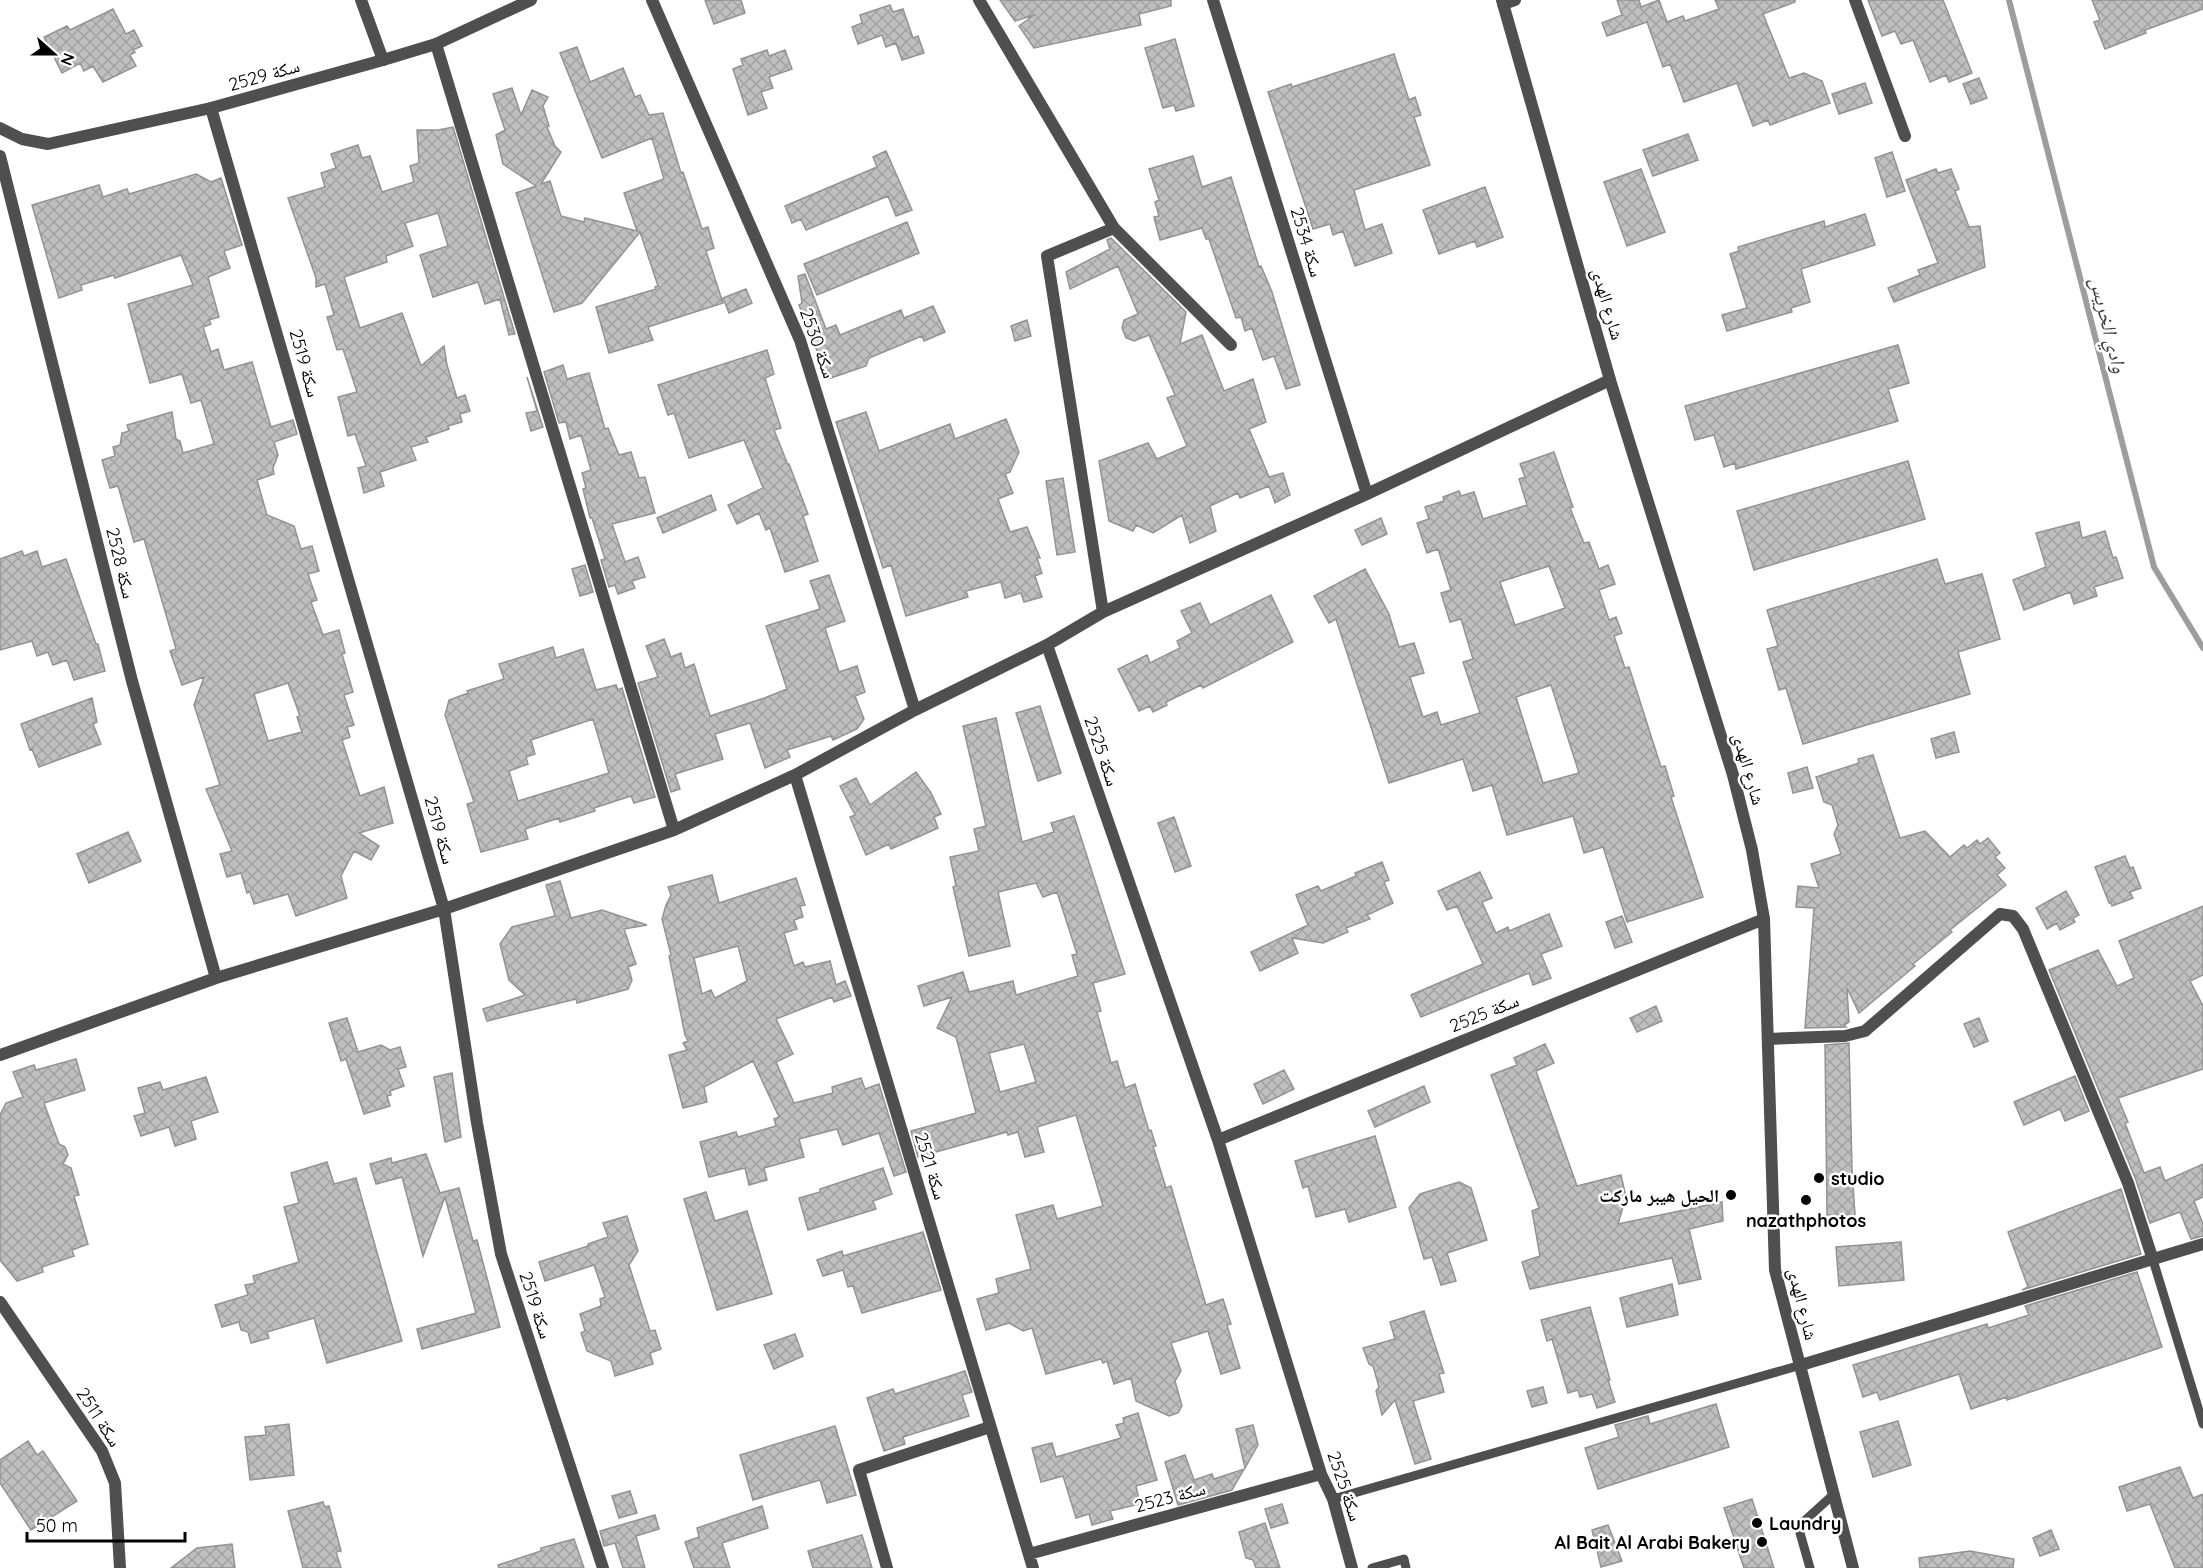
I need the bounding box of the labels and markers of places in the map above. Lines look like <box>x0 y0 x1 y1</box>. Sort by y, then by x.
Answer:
place label: studio <box>1831 1167 1884 1190</box>
marker: studio <box>1812 1171 1826 1185</box>
place label: الحيل هيبر ماركت <box>1599 1184 1719 1207</box>
marker: الحيل هيبر ماركت <box>1724 1188 1738 1202</box>
marker: nazathphotos <box>1799 1193 1813 1207</box>
place label: nazathphotos <box>1746 1209 1866 1232</box>
place label: Laundry <box>1769 1512 1841 1535</box>
marker: Laundry <box>1750 1516 1764 1530</box>
place label: Al Bait Al Arabi Bakery <box>1555 1531 1750 1554</box>
marker: Al Bait Al Arabi Bakery <box>1755 1535 1769 1549</box>

